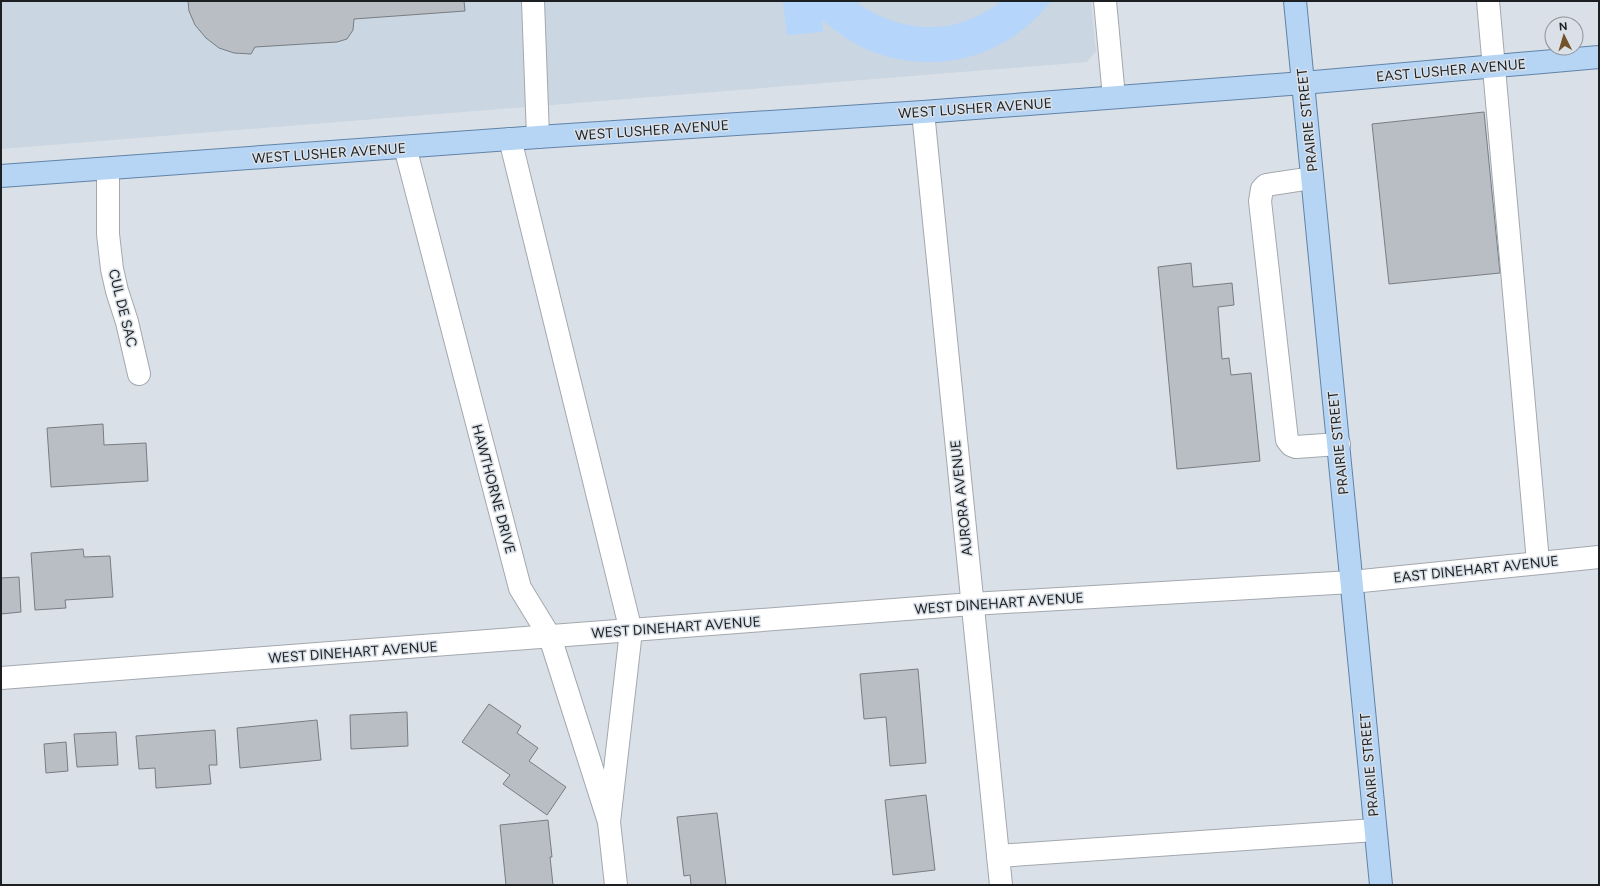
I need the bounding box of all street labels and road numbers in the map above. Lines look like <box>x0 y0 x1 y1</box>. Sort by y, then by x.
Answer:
street label: EAST LUSHER AVENUE <box>1375 55 1527 86</box>
street label: PRAIRIE STREET <box>1294 67 1321 172</box>
street label: WEST LUSHER AVENUE <box>898 95 1053 122</box>
street label: WEST LUSHER AVENUE <box>575 117 730 144</box>
street label: WEST LUSHER AVENUE <box>252 140 407 167</box>
street label: CUL DE SAC <box>105 267 140 349</box>
street label: PRAIRIE STREET <box>1325 390 1352 495</box>
street label: HAWTHORNE DRIVE <box>468 422 519 556</box>
street label: AURORA AVENUE <box>947 439 976 557</box>
street label: EAST DINEHART AVENUE <box>1393 552 1559 587</box>
street label: WEST DINEHART AVENUE <box>914 589 1084 618</box>
street label: WEST DINEHART AVENUE <box>591 613 761 642</box>
street label: WEST DINEHART AVENUE <box>268 638 438 667</box>
street label: PRAIRIE STREET <box>1356 712 1382 817</box>

